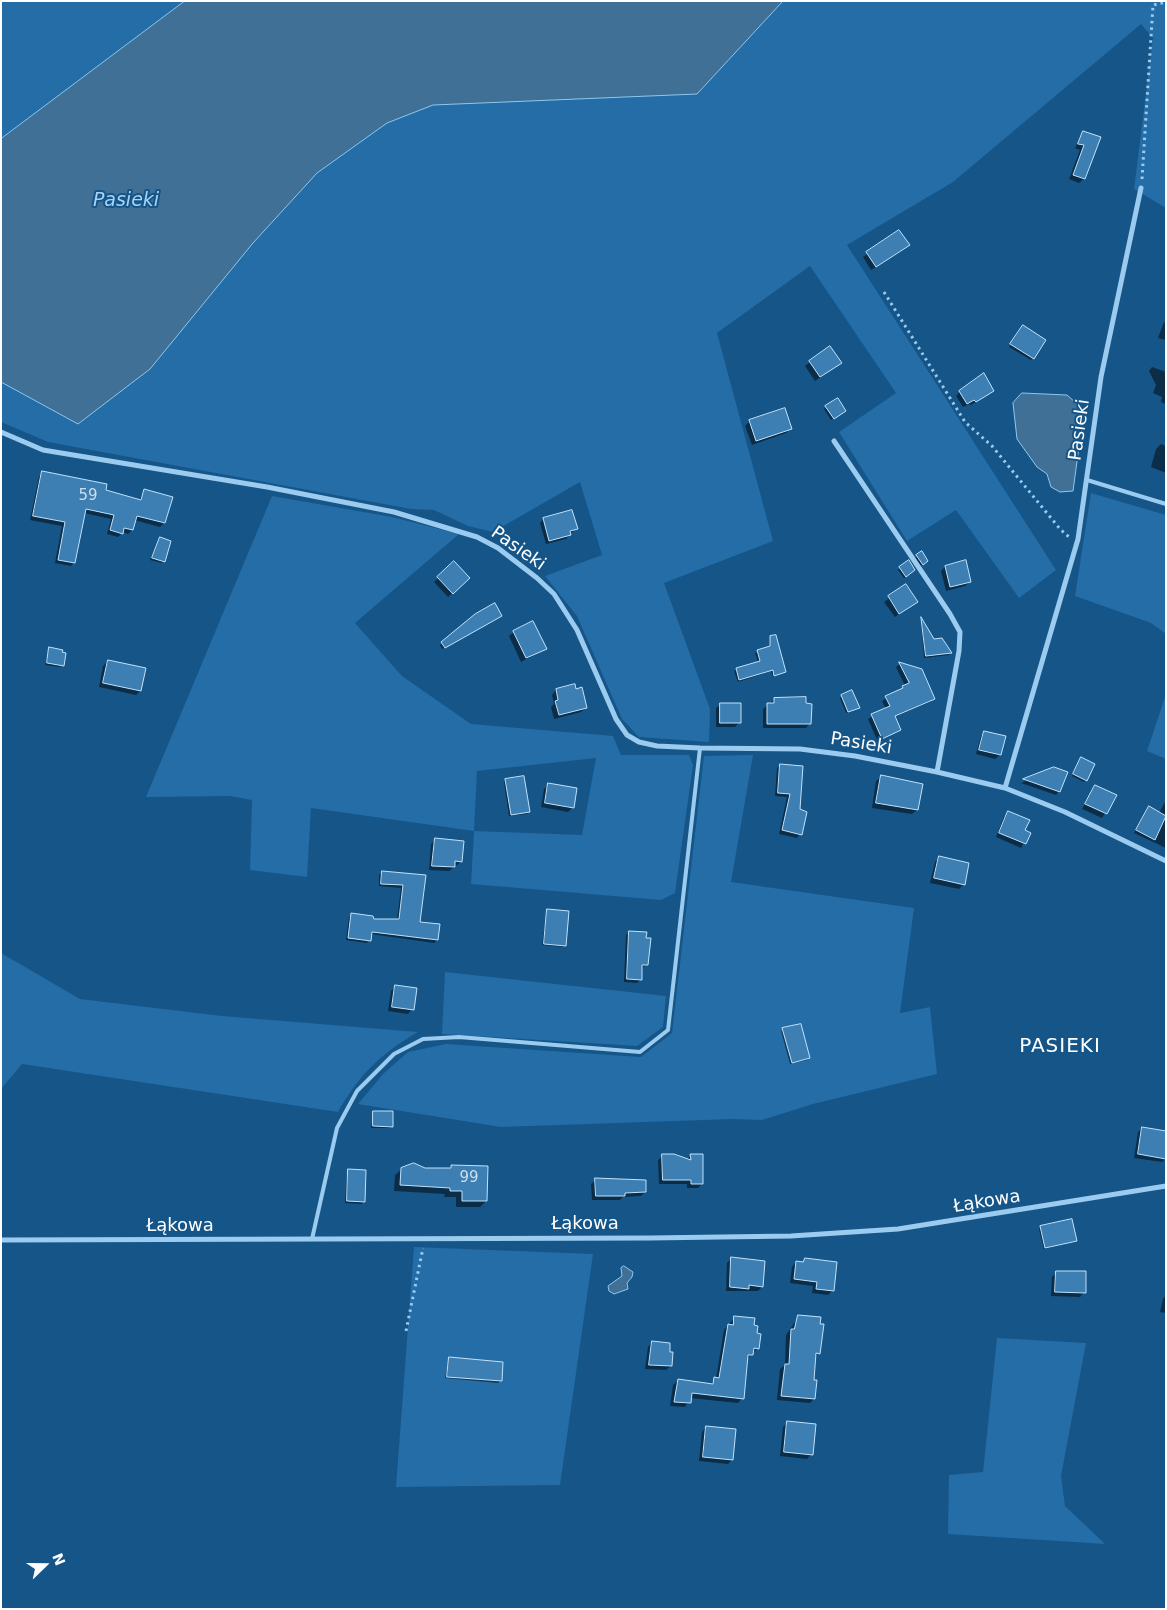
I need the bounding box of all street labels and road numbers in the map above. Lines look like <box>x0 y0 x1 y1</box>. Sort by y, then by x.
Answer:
street label: Pasieki <box>1065 398 1095 462</box>
street label: Pasieki <box>486 522 550 576</box>
street label: Pasieki <box>829 728 893 760</box>
street label: Łąkowa <box>952 1186 1022 1218</box>
street label: Łąkowa <box>551 1213 619 1235</box>
street label: Łąkowa <box>146 1215 214 1237</box>

